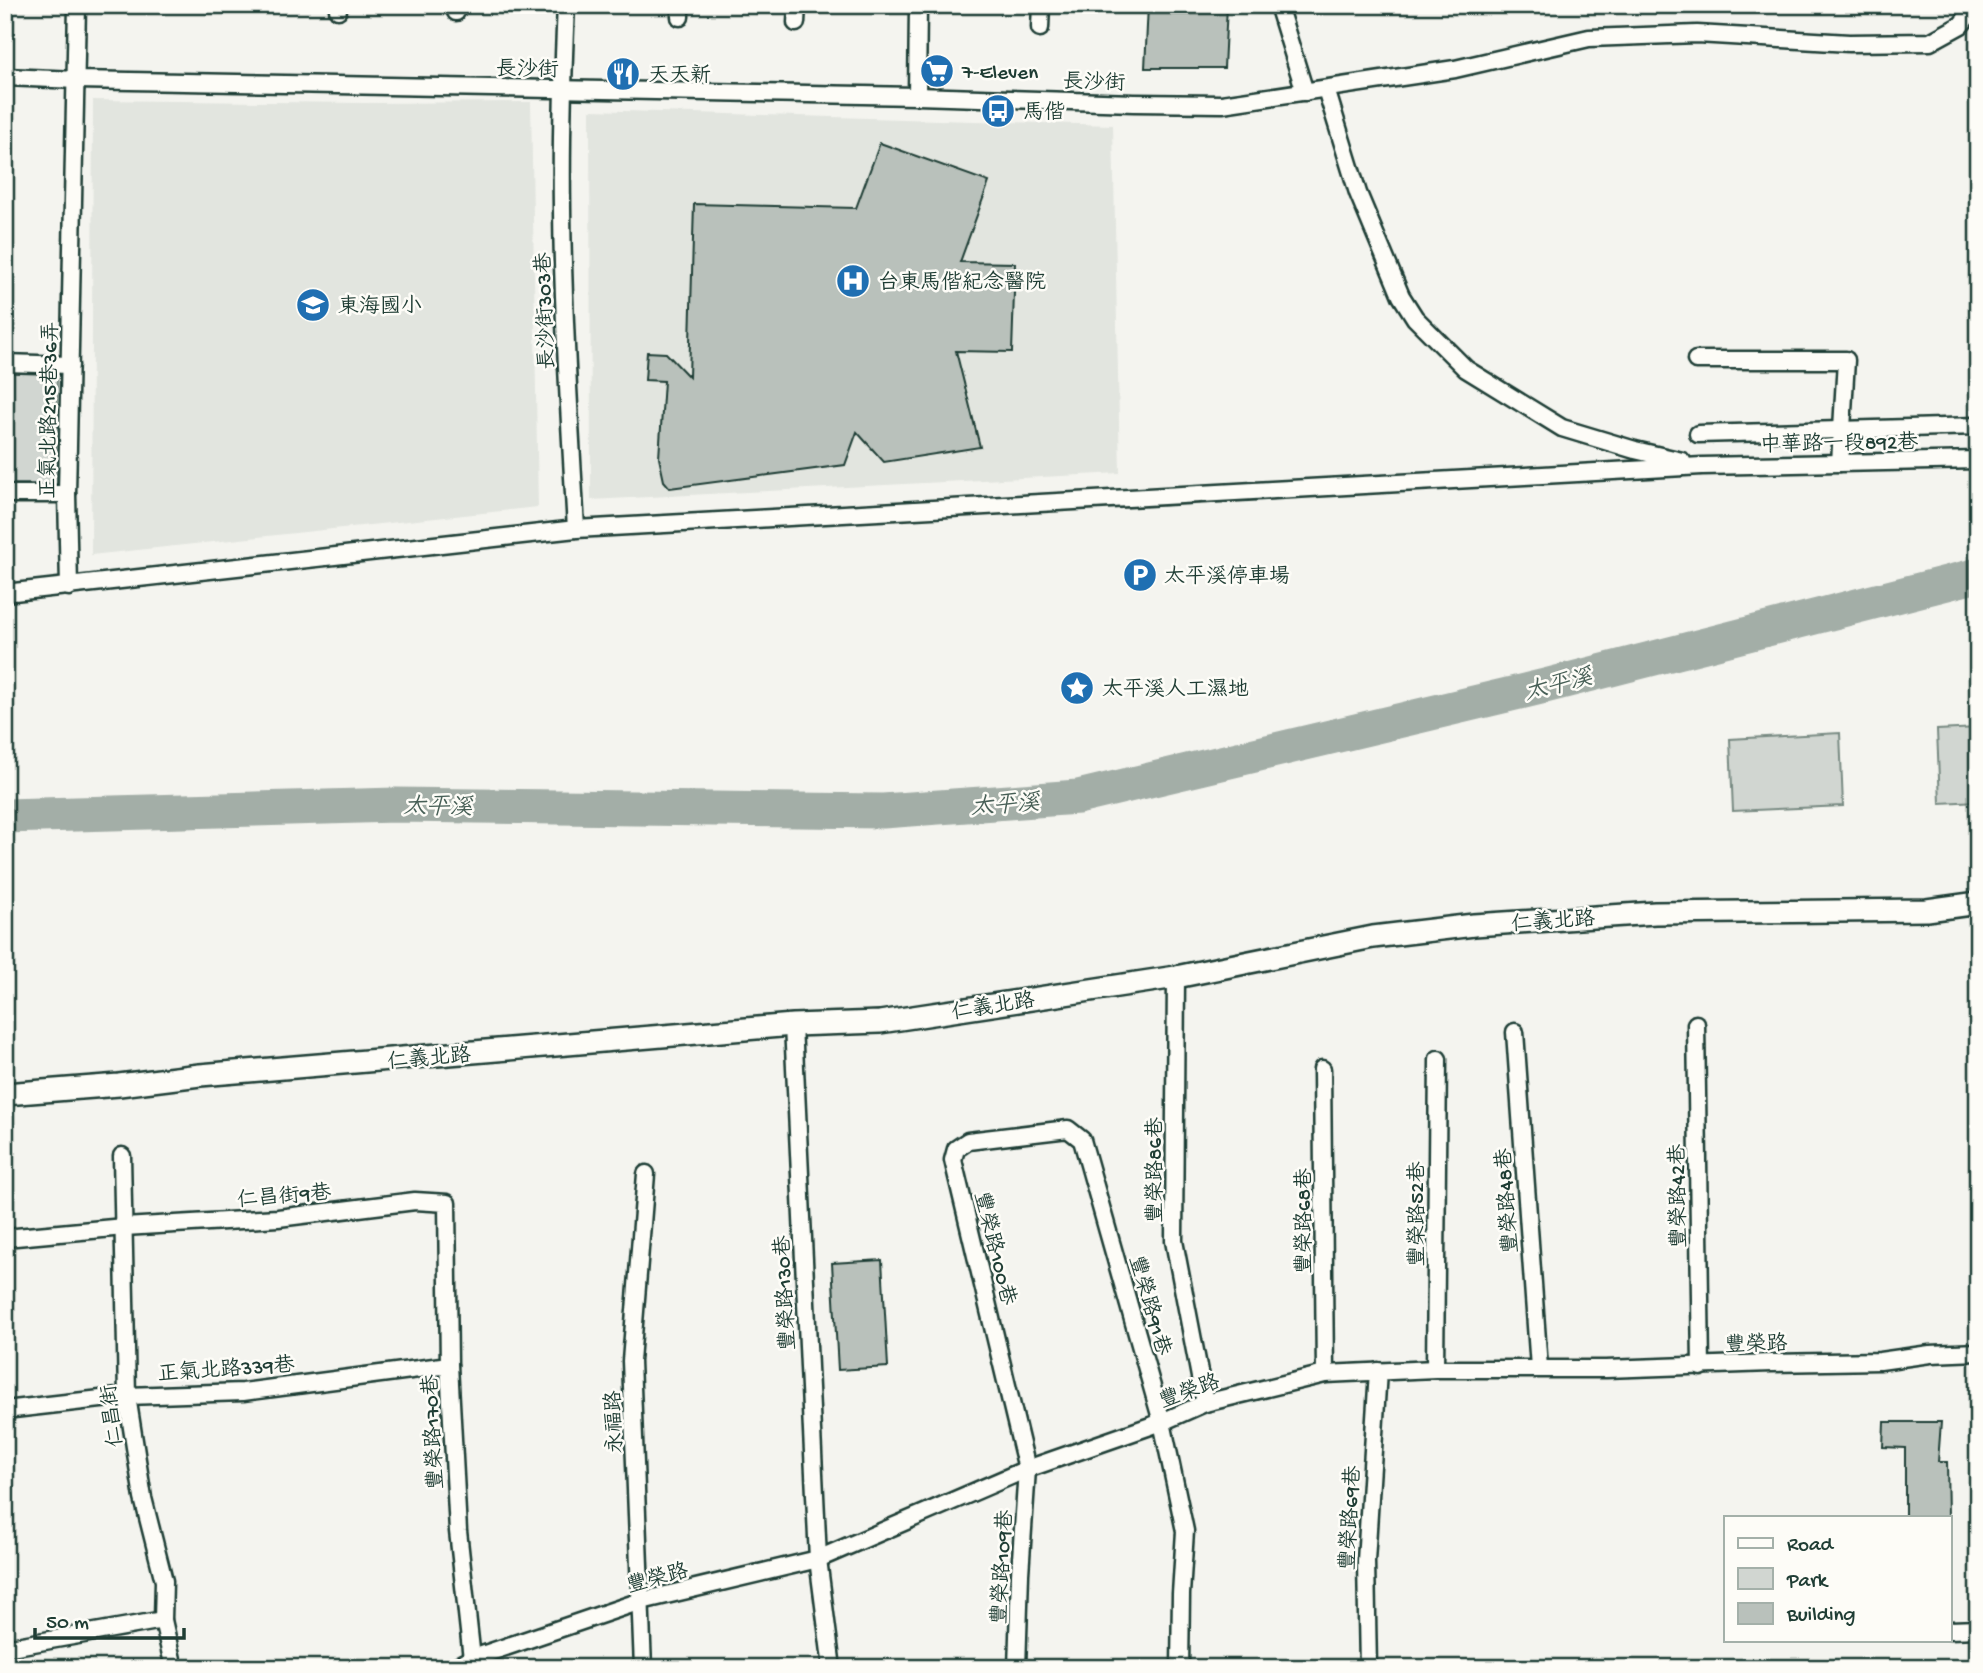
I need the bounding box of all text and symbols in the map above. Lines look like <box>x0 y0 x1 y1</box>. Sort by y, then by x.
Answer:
supermarket icon: 7-Eleven <box>918 52 956 90</box>
restaurant icon: 天天新 <box>604 55 642 93</box>
street label: 長沙街 <box>495 56 559 85</box>
place label: 7-Eleven <box>961 62 1038 87</box>
place label: 天天新 <box>648 64 711 90</box>
street label: 長沙街 <box>1062 69 1126 98</box>
bus stop icon: 馬偕 <box>979 92 1017 130</box>
place label: 馬偕 <box>1023 100 1065 127</box>
street label: 長沙街303巷 <box>531 252 562 370</box>
hospital icon: 台東馬偕紀念醫院 <box>834 262 872 300</box>
place label: 台東馬偕紀念醫院 <box>878 270 1046 297</box>
school or university icon: 東海國小 <box>294 286 332 324</box>
place label: 東海國小 <box>338 294 422 321</box>
street label: 正氣北路215巷36弄 <box>35 321 66 499</box>
street label: 中華路一段892巷 <box>1760 430 1918 459</box>
parking icon: 太平溪停車場 <box>1121 556 1159 594</box>
place label: 太平溪停車場 <box>1164 564 1290 591</box>
water label: 太平溪 <box>1522 663 1598 708</box>
place icon: 太平溪人工濕地 <box>1058 669 1096 707</box>
place label: 太平溪人工濕地 <box>1102 678 1249 704</box>
water label: 太平溪 <box>970 789 1043 822</box>
water label: 太平溪 <box>403 793 475 823</box>
street label: 仁義北路 <box>1510 906 1596 939</box>
street label: 仁義北路 <box>950 988 1037 1027</box>
street label: 仁義北路 <box>386 1042 472 1077</box>
street label: 豐榮路86巷 <box>1143 1117 1170 1223</box>
street label: 豐榮路42巷 <box>1665 1144 1694 1248</box>
street label: 豐榮路48巷 <box>1491 1147 1526 1254</box>
street label: 豐榮路52巷 <box>1405 1161 1432 1267</box>
street label: 豐榮路68巷 <box>1292 1168 1319 1274</box>
street label: 仁昌街9巷 <box>236 1180 332 1215</box>
street label: 豐榮路100巷 <box>966 1189 1021 1308</box>
street label: 豐榮路130巷 <box>770 1235 803 1351</box>
street label: 豐榮路91巷 <box>1121 1252 1176 1359</box>
street label: 豐榮路 <box>1724 1331 1788 1360</box>
street label: 正氣北路339巷 <box>157 1352 296 1389</box>
street label: 豐榮路 <box>1156 1369 1224 1416</box>
street label: 豐榮路170巷 <box>418 1374 451 1490</box>
street label: 仁昌街 <box>97 1383 131 1448</box>
street label: 永福路 <box>601 1390 630 1454</box>
street label: 豐榮路69巷 <box>1335 1465 1368 1571</box>
street label: 豐榮路109巷 <box>987 1509 1020 1625</box>
legend <box>1724 1516 1952 1642</box>
text: Road <box>1787 1534 1835 1559</box>
street label: 豐榮路 <box>624 1558 692 1601</box>
text: Park <box>1786 1570 1830 1595</box>
scale bar <box>35 1596 184 1640</box>
text: Building <box>1786 1604 1856 1629</box>
text: 50 m <box>46 1612 89 1637</box>

